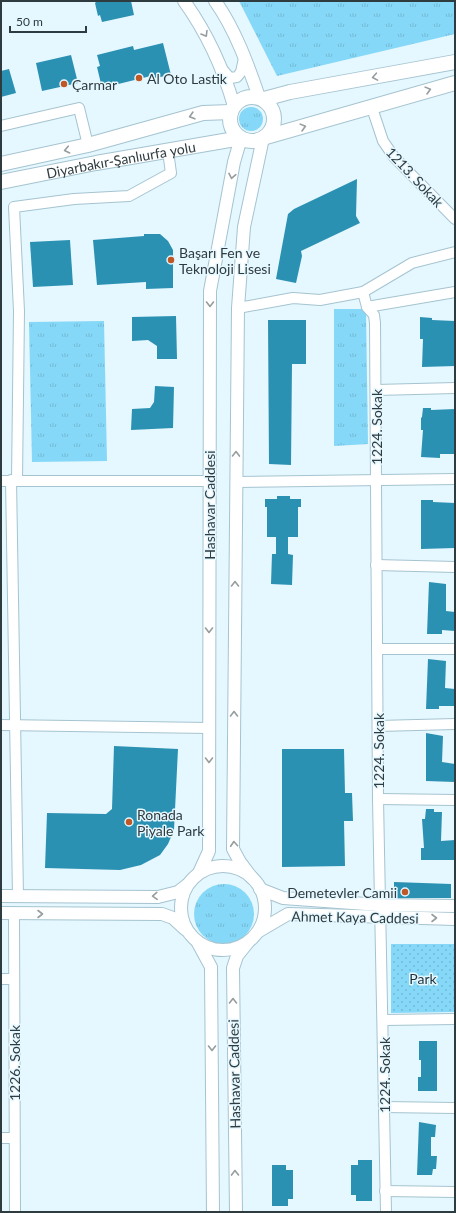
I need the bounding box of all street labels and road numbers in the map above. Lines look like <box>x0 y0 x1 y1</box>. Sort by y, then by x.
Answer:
street label: Diyarbakır-Şanlıurfa yolu <box>45 137 197 181</box>
street label: 1213. Sokak <box>383 143 448 211</box>
street label: 1224. Sokak <box>368 388 385 465</box>
street label: Hashavar Caddesi <box>201 450 218 560</box>
street label: 1224. Sokak <box>370 712 387 789</box>
street label: Ahmet Kaya Caddesi <box>291 907 419 927</box>
street label: Hashavar Caddesi <box>225 1019 243 1129</box>
street label: 1226. Sokak <box>6 1024 23 1101</box>
street label: 1224. Sokak <box>376 1036 393 1113</box>

